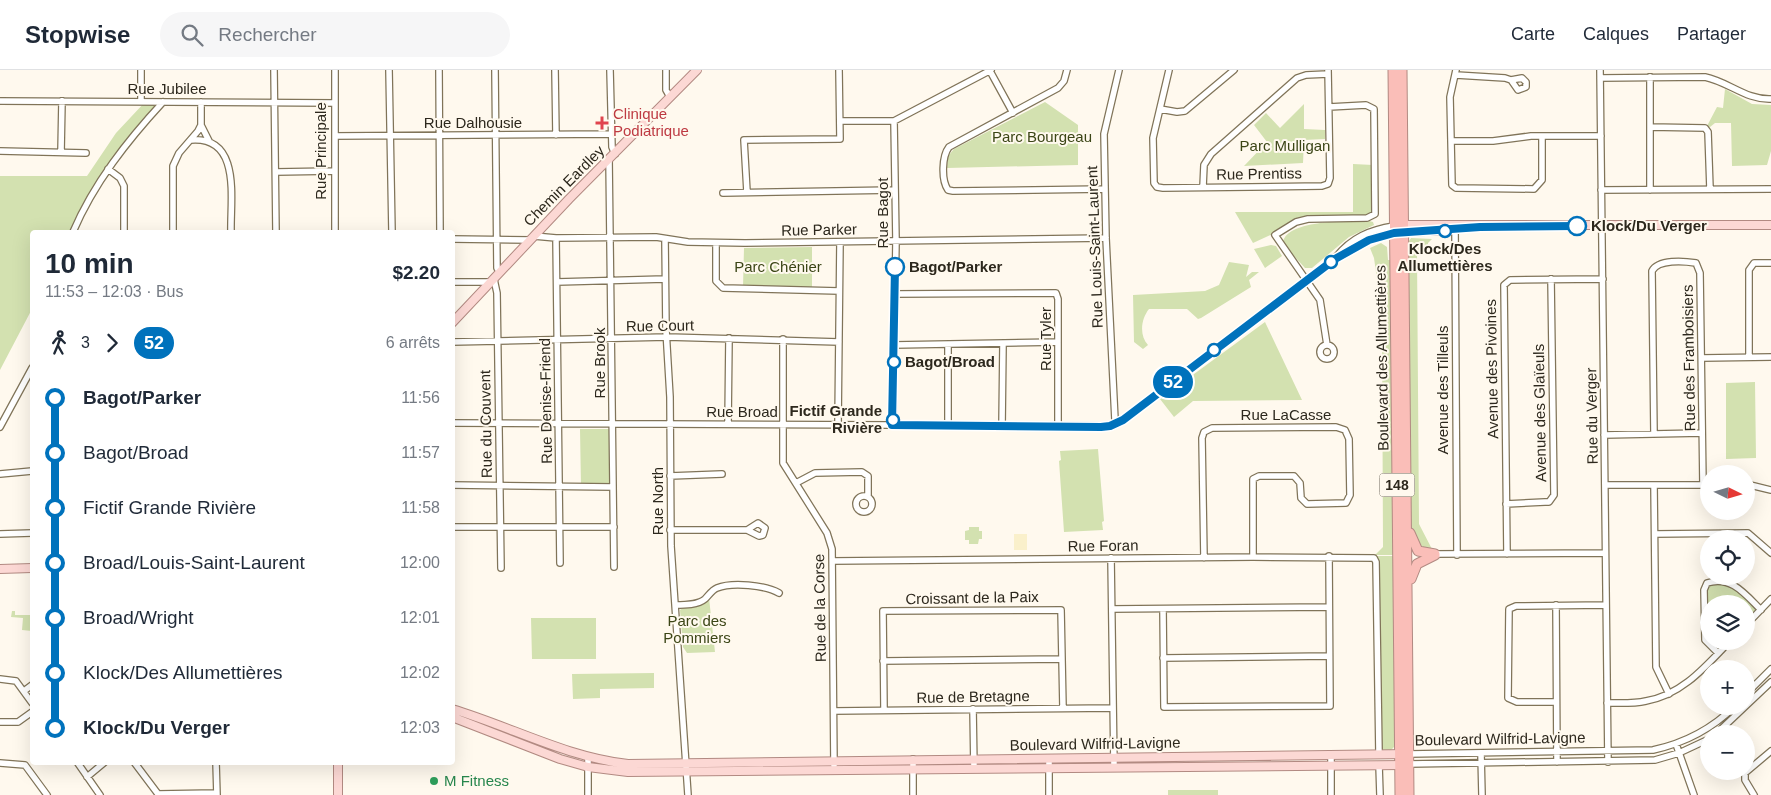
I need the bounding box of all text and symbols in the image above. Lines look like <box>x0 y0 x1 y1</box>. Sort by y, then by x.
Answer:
search box <box>160 12 510 57</box>
text: Stopwise <box>25 21 130 48</box>
icon: search <box>178 21 206 49</box>
text: Rechercher <box>218 24 317 45</box>
text: Carte <box>1511 24 1555 44</box>
text: Calques <box>1583 24 1649 44</box>
text: Partager <box>1677 24 1746 44</box>
street label: Rue Jubilee <box>127 80 207 97</box>
street label: Rue Principale <box>312 102 329 200</box>
place label: Clinique Podiatrique <box>613 105 689 139</box>
street label: Rue Dalhousie <box>424 114 522 131</box>
marker: Clinique Podiatrique <box>595 116 609 130</box>
park label: Parc Bourgeau <box>992 128 1092 145</box>
park label: Parc Mulligan <box>1240 137 1330 154</box>
street label: Chemin Eardley <box>520 142 608 229</box>
street label: Rue Prentiss <box>1216 164 1302 183</box>
street label: Rue Louis-Saint-Laurent <box>1083 165 1106 329</box>
street label: Rue Bagot <box>874 177 891 248</box>
marker: Klock/Du Verger <box>1567 216 1587 236</box>
place label: Klock/Du Verger <box>1591 217 1707 234</box>
street label: Rue Parker <box>781 220 857 239</box>
marker: Klock/Des Allumettières <box>1438 224 1452 238</box>
place label: Klock/Des Allumettières <box>1397 240 1493 274</box>
text: 10 min <box>45 248 134 279</box>
unlabelled marker <box>1324 255 1338 269</box>
marker: Bagot/Parker <box>885 257 905 277</box>
park label: Parc Chénier <box>734 258 822 275</box>
place label: Bagot/Parker <box>909 258 1003 275</box>
text: $2.20 <box>392 262 440 283</box>
street label: Boulevard des Allumettières <box>1371 265 1392 451</box>
text: 11:53 – 12:03 · Bus <box>45 283 183 300</box>
street label: Rue des Framboisiers <box>1679 285 1698 432</box>
street label: Avenue des Pivoines <box>1482 299 1501 439</box>
street label: Rue Tyler <box>1037 307 1054 371</box>
street label: Rue Court <box>626 316 695 335</box>
street label: Avenue des Tilleuls <box>1434 326 1451 454</box>
street label: Rue Brook <box>591 327 608 398</box>
icon: walk <box>45 329 73 357</box>
icon: forward <box>98 329 126 357</box>
text: 52 <box>144 333 164 353</box>
text: 3 <box>81 334 90 351</box>
text: 6 arrêts <box>386 334 440 351</box>
street label: Rue Denise-Friend <box>536 338 555 464</box>
unlabelled marker <box>1207 343 1221 357</box>
street label: Avenue des Glaïeuls <box>1530 344 1549 482</box>
place label: Bagot/Broad <box>905 353 995 370</box>
marker: Bagot/Broad <box>887 355 901 369</box>
line badge: 52 <box>1150 366 1196 398</box>
street label: Rue du Verger <box>1582 367 1601 465</box>
street label: Rue du Couvent <box>476 369 495 478</box>
text: 52 <box>1163 372 1183 392</box>
text: Bagot/Parker <box>83 387 201 408</box>
text: 11:56 <box>401 389 440 406</box>
place label: Fictif Grande Rivière <box>789 402 882 436</box>
street label: Rue Broad <box>706 403 778 420</box>
street label: Rue LaCasse <box>1241 406 1331 423</box>
marker: Fictif Grande Rivière <box>886 413 900 427</box>
text: Bagot/Broad <box>83 442 189 463</box>
text: 11:57 <box>401 444 440 461</box>
north arrow <box>1700 465 1755 520</box>
map controls <box>1700 465 1755 780</box>
street label: Rue North <box>649 467 666 535</box>
road number: 148 <box>1380 474 1414 496</box>
text: Fictif Grande Rivière <box>83 497 256 518</box>
text: 11:58 <box>401 499 440 516</box>
button: locate <box>1700 530 1755 585</box>
street label: Rue Foran <box>1067 536 1139 555</box>
text: Broad/Louis-Saint-Laurent <box>83 552 305 573</box>
text: 12:00 <box>400 554 440 571</box>
street label: Rue de la Corse <box>810 554 829 662</box>
street label: Croissant de la Paix <box>905 588 1039 607</box>
button: layers <box>1700 595 1755 650</box>
text: Broad/Wright <box>83 607 194 628</box>
text: 12:01 <box>400 609 440 626</box>
park label: Parc des Pommiers <box>663 612 731 646</box>
button: + <box>1700 660 1755 715</box>
text: Klock/Des Allumettières <box>83 662 283 683</box>
text: 12:02 <box>400 664 440 681</box>
street label: Rue de Bretagne <box>916 687 1030 706</box>
text: Klock/Du Verger <box>83 717 230 738</box>
text: 12:03 <box>400 719 440 736</box>
button: − <box>1700 725 1755 780</box>
street label: Boulevard Wilfrid-Lavigne <box>1414 729 1586 748</box>
street label: Boulevard Wilfrid-Lavigne <box>1009 734 1181 753</box>
place label: M Fitness <box>444 772 509 789</box>
marker: M Fitness <box>428 775 440 787</box>

